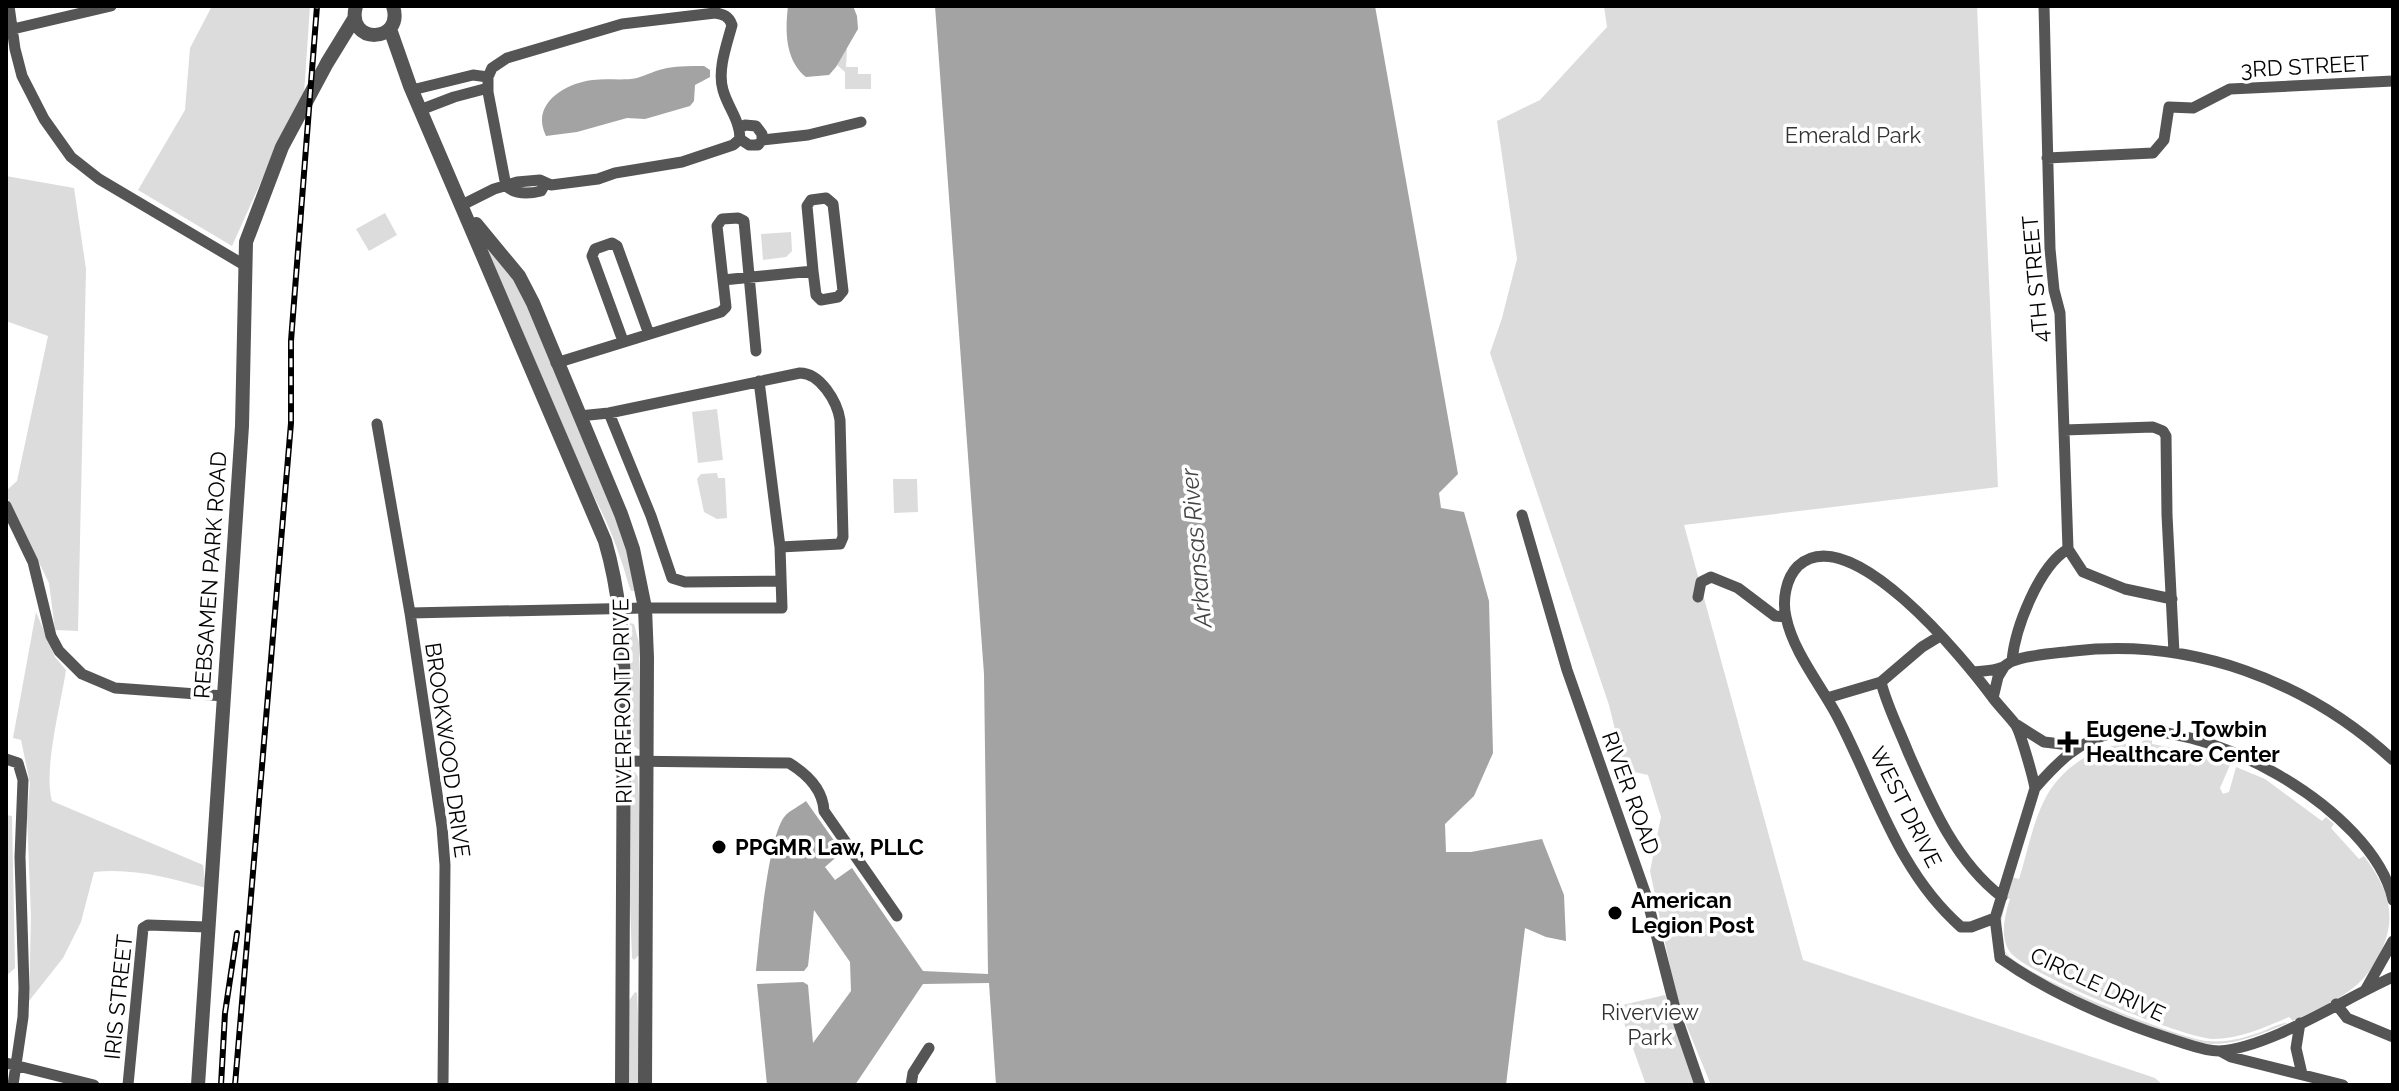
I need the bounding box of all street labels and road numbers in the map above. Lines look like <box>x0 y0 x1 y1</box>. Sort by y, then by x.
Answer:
street label: 3RD STREET <box>2240 50 2371 82</box>
street label: 4TH STREET <box>2016 214 2054 344</box>
street label: REBSAMEN PARK ROAD <box>188 450 232 700</box>
street label: RIVERFRONT DRIVE <box>607 598 637 804</box>
street label: BROOKWOOD DRIVE <box>420 641 476 859</box>
street label: RIVER ROAD <box>1597 728 1665 858</box>
street label: WEST DRIVE <box>1864 742 1948 872</box>
street label: IRIS STREET <box>99 933 138 1061</box>
street label: CIRCLE DRIVE <box>2026 941 2170 1027</box>

